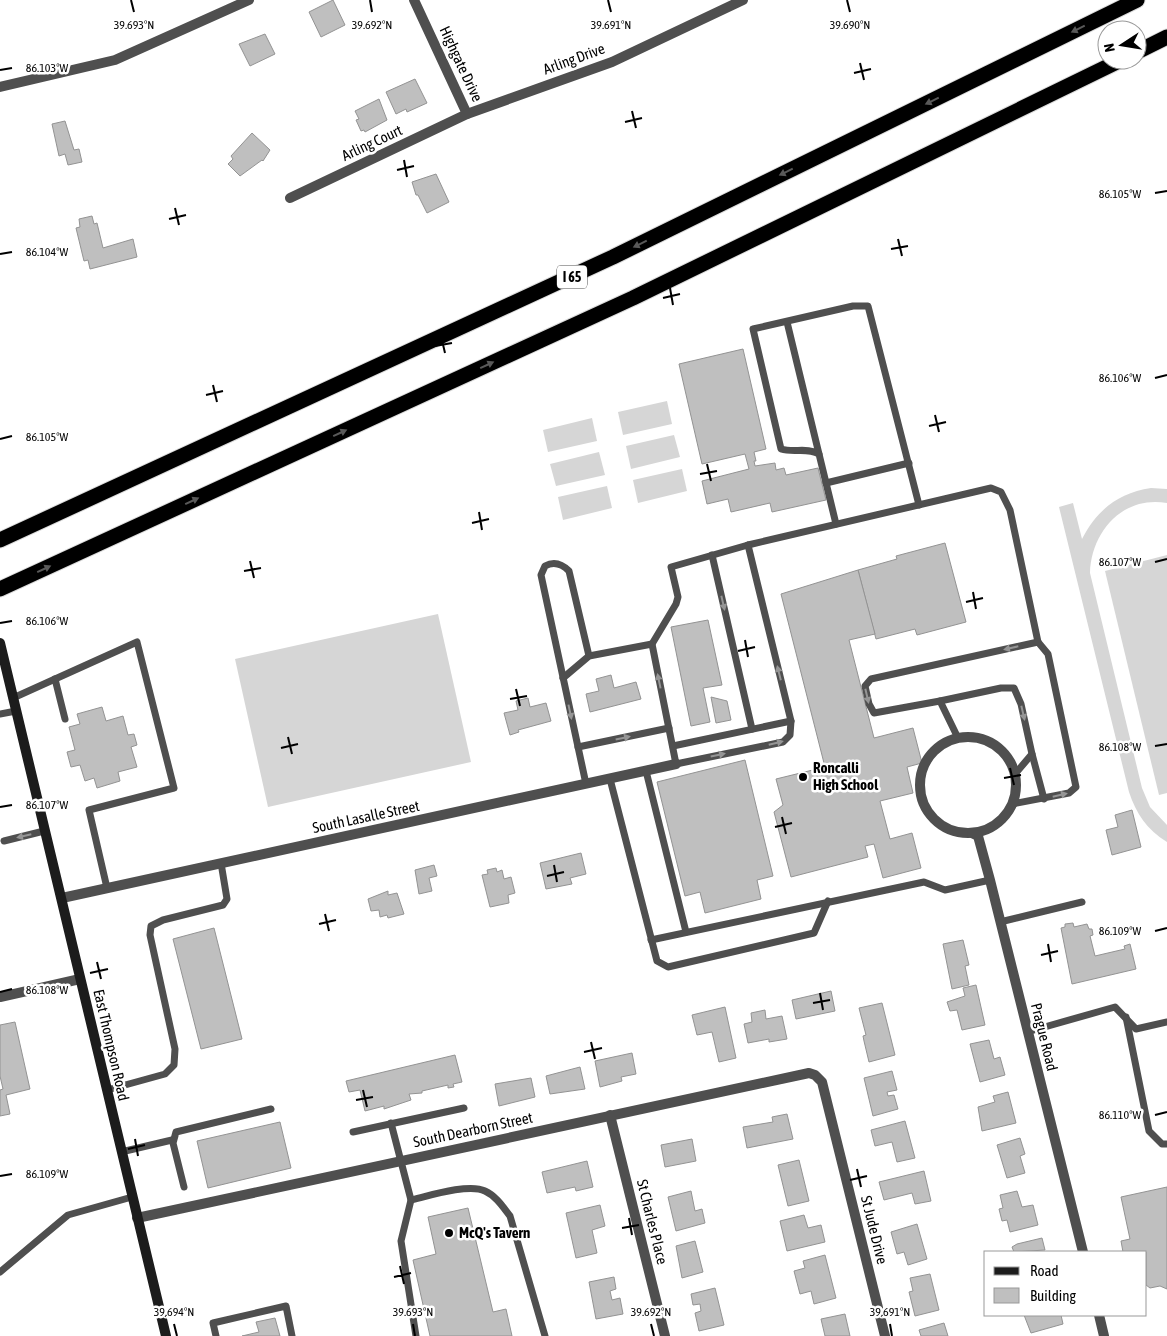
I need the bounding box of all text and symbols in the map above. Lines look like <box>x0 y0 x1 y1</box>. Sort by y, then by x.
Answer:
text: 39.693°N <box>114 18 154 32</box>
text: 39.692°N <box>352 18 392 32</box>
text: 39.691°N <box>591 18 631 32</box>
text: 39.690°N <box>830 18 870 32</box>
north arrow <box>1097 20 1147 70</box>
street label: Highgate Drive <box>437 23 486 104</box>
one-way arrow <box>1071 25 1085 33</box>
street label: Arling Drive <box>541 40 607 77</box>
text: N <box>1101 42 1118 53</box>
text: 86.103°W <box>26 61 68 75</box>
one-way arrow <box>925 97 939 105</box>
street label: Arling Court <box>339 121 405 164</box>
one-way arrow <box>779 169 793 177</box>
text: 86.105°W <box>1099 187 1141 201</box>
one-way arrow <box>633 240 647 248</box>
text: 86.104°W <box>26 245 68 259</box>
road number: I 65 <box>557 266 587 288</box>
one-way arrow <box>480 361 494 369</box>
text: 86.106°W <box>1099 371 1141 385</box>
one-way arrow <box>333 429 347 437</box>
text: 86.105°W <box>26 430 68 444</box>
one-way arrow <box>185 497 199 505</box>
text: 86.107°W <box>1099 555 1141 569</box>
one-way arrow <box>37 565 52 573</box>
one-way arrow <box>719 595 727 610</box>
text: 86.106°W <box>26 614 68 628</box>
one-way arrow <box>1003 644 1018 652</box>
one-way arrow <box>775 666 783 681</box>
one-way arrow <box>655 672 663 688</box>
one-way arrow <box>863 688 871 703</box>
one-way arrow <box>566 705 574 720</box>
one-way arrow <box>1019 705 1027 720</box>
one-way arrow <box>616 734 631 742</box>
one-way arrow <box>768 739 784 747</box>
text: 86.108°W <box>1099 740 1141 754</box>
one-way arrow <box>710 751 725 759</box>
place label: Roncalli High School <box>813 759 879 793</box>
marker: Roncalli High School <box>797 771 809 783</box>
one-way arrow <box>1053 791 1068 799</box>
street label: South Lasalle Street <box>311 797 421 836</box>
text: 86.107°W <box>26 798 68 812</box>
one-way arrow <box>17 832 32 840</box>
text: 86.109°W <box>1099 924 1141 938</box>
text: 86.108°W <box>26 983 68 997</box>
street label: East Thompson Road <box>90 987 133 1102</box>
street label: Prague Road <box>1028 1001 1061 1073</box>
text: 86.110°W <box>1099 1108 1141 1122</box>
street label: South Dearborn Street <box>412 1109 534 1150</box>
text: 86.109°W <box>26 1167 68 1181</box>
street label: St Charles Place <box>634 1178 671 1266</box>
street label: St Jude Drive <box>858 1194 891 1266</box>
place label: McQ's Tavern <box>459 1224 530 1241</box>
marker: McQ's Tavern <box>443 1227 455 1239</box>
legend <box>984 1251 1147 1316</box>
text: Road <box>1030 1262 1059 1279</box>
text: Building <box>1030 1287 1076 1304</box>
text: 39.694°N <box>154 1305 194 1319</box>
text: 39.693°N <box>393 1305 433 1319</box>
text: 39.692°N <box>631 1305 671 1319</box>
text: 39.691°N <box>870 1305 910 1319</box>

